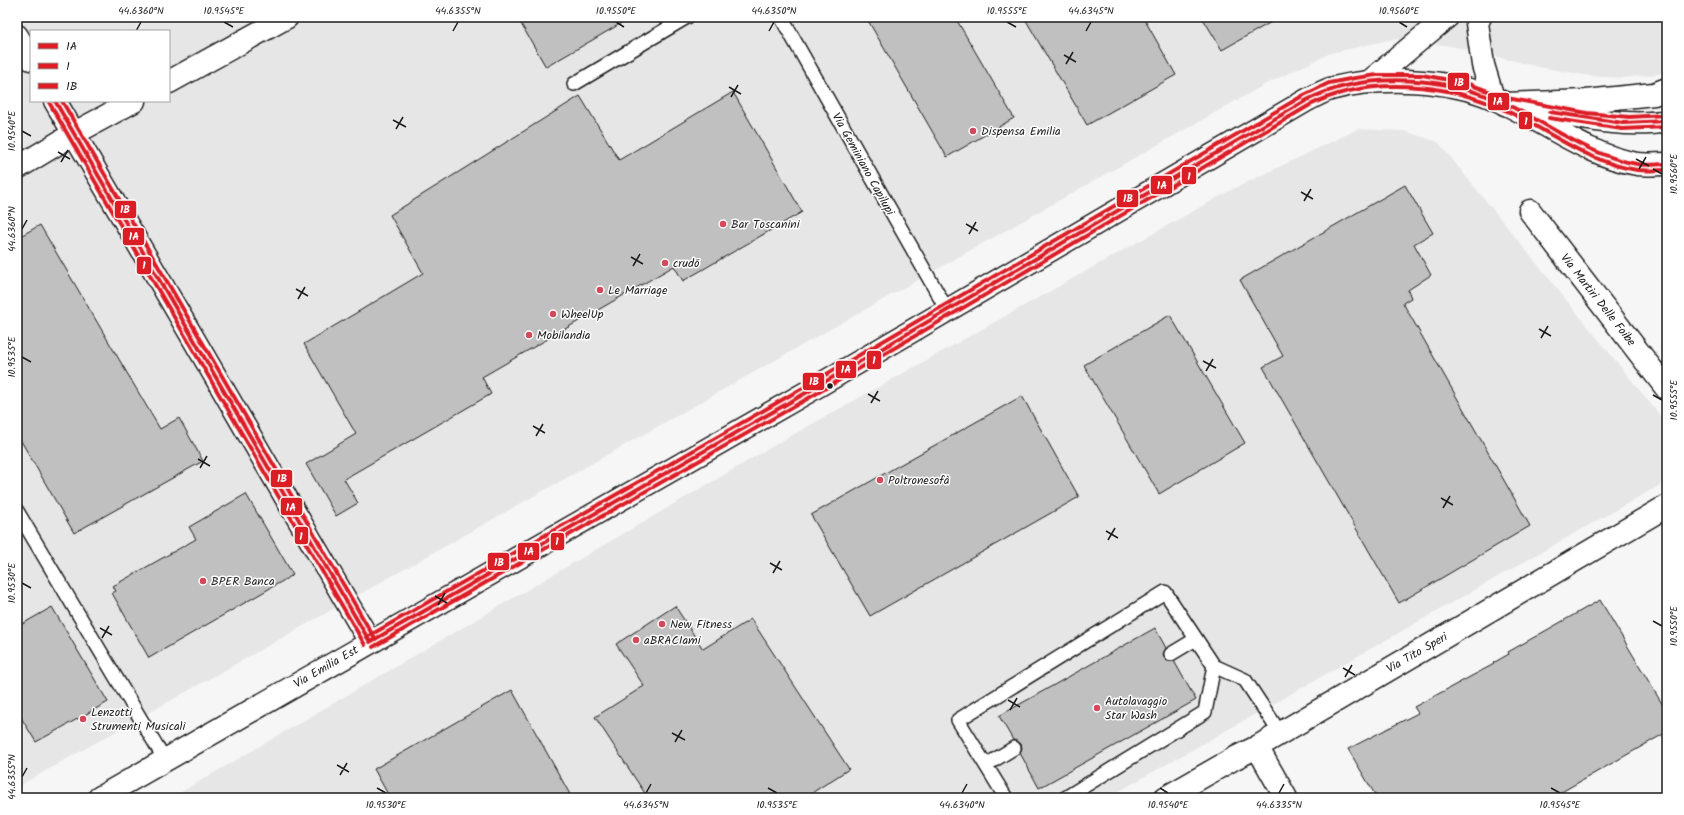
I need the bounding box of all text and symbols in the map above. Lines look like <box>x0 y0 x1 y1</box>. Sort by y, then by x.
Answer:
text: 44.6360°N <box>118 3 164 19</box>
text: 10.9545°E <box>204 3 246 19</box>
text: 44.6355°N <box>435 3 481 19</box>
text: 10.9550°E <box>596 3 637 19</box>
text: 44.6350°N <box>751 3 797 19</box>
text: 10.9555°E <box>987 3 1029 19</box>
text: 44.6345°N <box>1068 3 1114 19</box>
text: 10.9560°E <box>1379 3 1420 19</box>
legend <box>30 30 170 102</box>
text: 1A <box>66 37 77 56</box>
text: 1 <box>66 57 70 76</box>
line badge: 1B <box>1447 72 1470 91</box>
text: 1B <box>1454 74 1464 92</box>
text: 1B <box>66 77 77 96</box>
line badge: 1A <box>1487 92 1510 111</box>
text: 1A <box>1493 93 1503 111</box>
street label: Via Geminiano Capilupi <box>827 109 900 220</box>
text: 10.9540°E <box>4 110 20 151</box>
line badge: 1 <box>1518 111 1533 130</box>
text: 1 <box>1524 113 1528 131</box>
place label: Dispensa Emilia <box>981 122 1061 141</box>
marker: Dispensa Emilia <box>968 126 978 136</box>
text: 10.9560°E <box>1666 153 1682 194</box>
line badge: 1 <box>1181 166 1197 185</box>
text: 1 <box>1187 168 1191 186</box>
line badge: 1A <box>1150 175 1173 195</box>
text: 1A <box>1157 177 1167 195</box>
line badge: 1B <box>1116 189 1139 208</box>
text: 1B <box>1123 190 1133 208</box>
line badge: 1B <box>114 200 137 219</box>
text: 1B <box>120 201 130 219</box>
text: 44.6360°N <box>4 206 20 252</box>
place label: Bar Toscanini <box>731 215 801 234</box>
marker: Bar Toscanini <box>718 219 728 229</box>
line badge: 1A <box>122 227 145 246</box>
text: 1A <box>129 228 139 246</box>
street label: Via Martiri Delle Foibe <box>1556 249 1641 351</box>
place label: crudō <box>673 254 700 273</box>
line badge: 1 <box>136 256 152 275</box>
text: 1 <box>142 257 146 275</box>
marker: crudō <box>660 258 670 268</box>
place label: Le Marriage <box>608 281 668 300</box>
marker: Le Marriage <box>595 285 605 295</box>
place label: WheelUp <box>561 305 604 324</box>
marker: WheelUp <box>548 309 558 319</box>
place label: Mobilandia <box>537 326 591 345</box>
marker: Mobilandia <box>524 330 534 340</box>
text: 10.9535°E <box>4 335 20 378</box>
line badge: 1 <box>866 350 882 370</box>
text: 1 <box>872 352 876 370</box>
line badge: 1A <box>835 360 857 379</box>
text: 1A <box>841 361 851 379</box>
line badge: 1B <box>802 372 825 391</box>
text: 1B <box>809 373 819 391</box>
text: 10.9555°E <box>1666 378 1682 420</box>
unlabelled marker <box>825 381 835 391</box>
line badge: 1B <box>270 469 293 488</box>
text: 1B <box>277 470 287 488</box>
place label: Poltronesofà <box>888 471 950 490</box>
marker: Poltronesofà <box>875 475 885 485</box>
line badge: 1A <box>280 497 303 516</box>
text: 1A <box>286 499 296 517</box>
line badge: 1 <box>294 526 309 545</box>
text: 1 <box>299 528 303 546</box>
line badge: 1 <box>550 532 565 551</box>
text: 1 <box>555 533 559 551</box>
line badge: 1A <box>517 542 540 561</box>
text: 1A <box>524 543 534 561</box>
line badge: 1B <box>487 552 510 571</box>
text: 1B <box>494 554 504 572</box>
text: 10.9530°E <box>4 561 20 603</box>
place label: BPER Banca <box>211 572 275 591</box>
marker: BPER Banca <box>198 576 208 586</box>
text: 10.9550°E <box>1666 605 1682 646</box>
place label: New Fitness <box>670 615 732 634</box>
marker: New Fitness <box>657 619 667 629</box>
street label: Via Tito Speri <box>1383 627 1452 678</box>
place label: aBRACIami <box>644 631 702 650</box>
marker: aBRACIami <box>631 635 641 645</box>
street label: Via Emilia Est <box>290 641 362 693</box>
place label: Autolavaggio Star Wash <box>1105 692 1167 725</box>
place label: Lenzotti Strumenti Musicali <box>91 703 187 736</box>
marker: Autolavaggio Star Wash <box>1092 703 1102 713</box>
marker: Lenzotti Strumenti Musicali <box>78 714 88 724</box>
text: 44.6355°N <box>4 754 20 800</box>
text: 10.9530°E <box>366 797 408 813</box>
text: 44.6345°N <box>623 797 669 813</box>
text: 10.9535°E <box>756 797 799 813</box>
text: 44.6340°N <box>939 797 985 813</box>
text: 10.9540°E <box>1148 797 1189 813</box>
text: 44.6335°N <box>1256 797 1302 813</box>
text: 10.9545°E <box>1540 797 1582 813</box>

